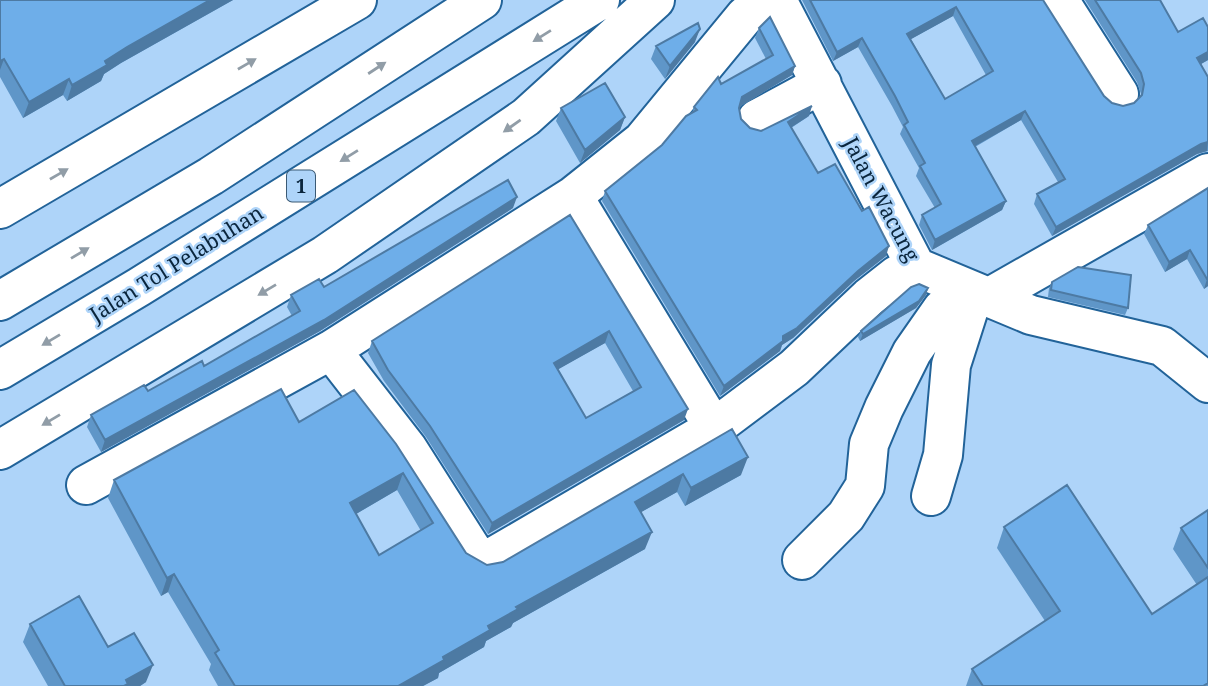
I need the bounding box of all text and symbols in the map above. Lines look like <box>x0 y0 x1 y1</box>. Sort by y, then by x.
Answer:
one-way arrow <box>532 30 552 43</box>
one-way arrow <box>238 58 257 70</box>
one-way arrow <box>367 62 387 75</box>
one-way arrow <box>503 119 521 133</box>
street label: Jalan Wacung <box>837 131 927 267</box>
one-way arrow <box>339 150 359 163</box>
one-way arrow <box>49 168 68 180</box>
road number: 1 <box>287 170 315 202</box>
street label: Jalan Tol Pelabuhan <box>83 198 268 328</box>
one-way arrow <box>70 247 89 260</box>
one-way arrow <box>257 284 276 296</box>
one-way arrow <box>41 333 60 346</box>
one-way arrow <box>41 413 60 426</box>

